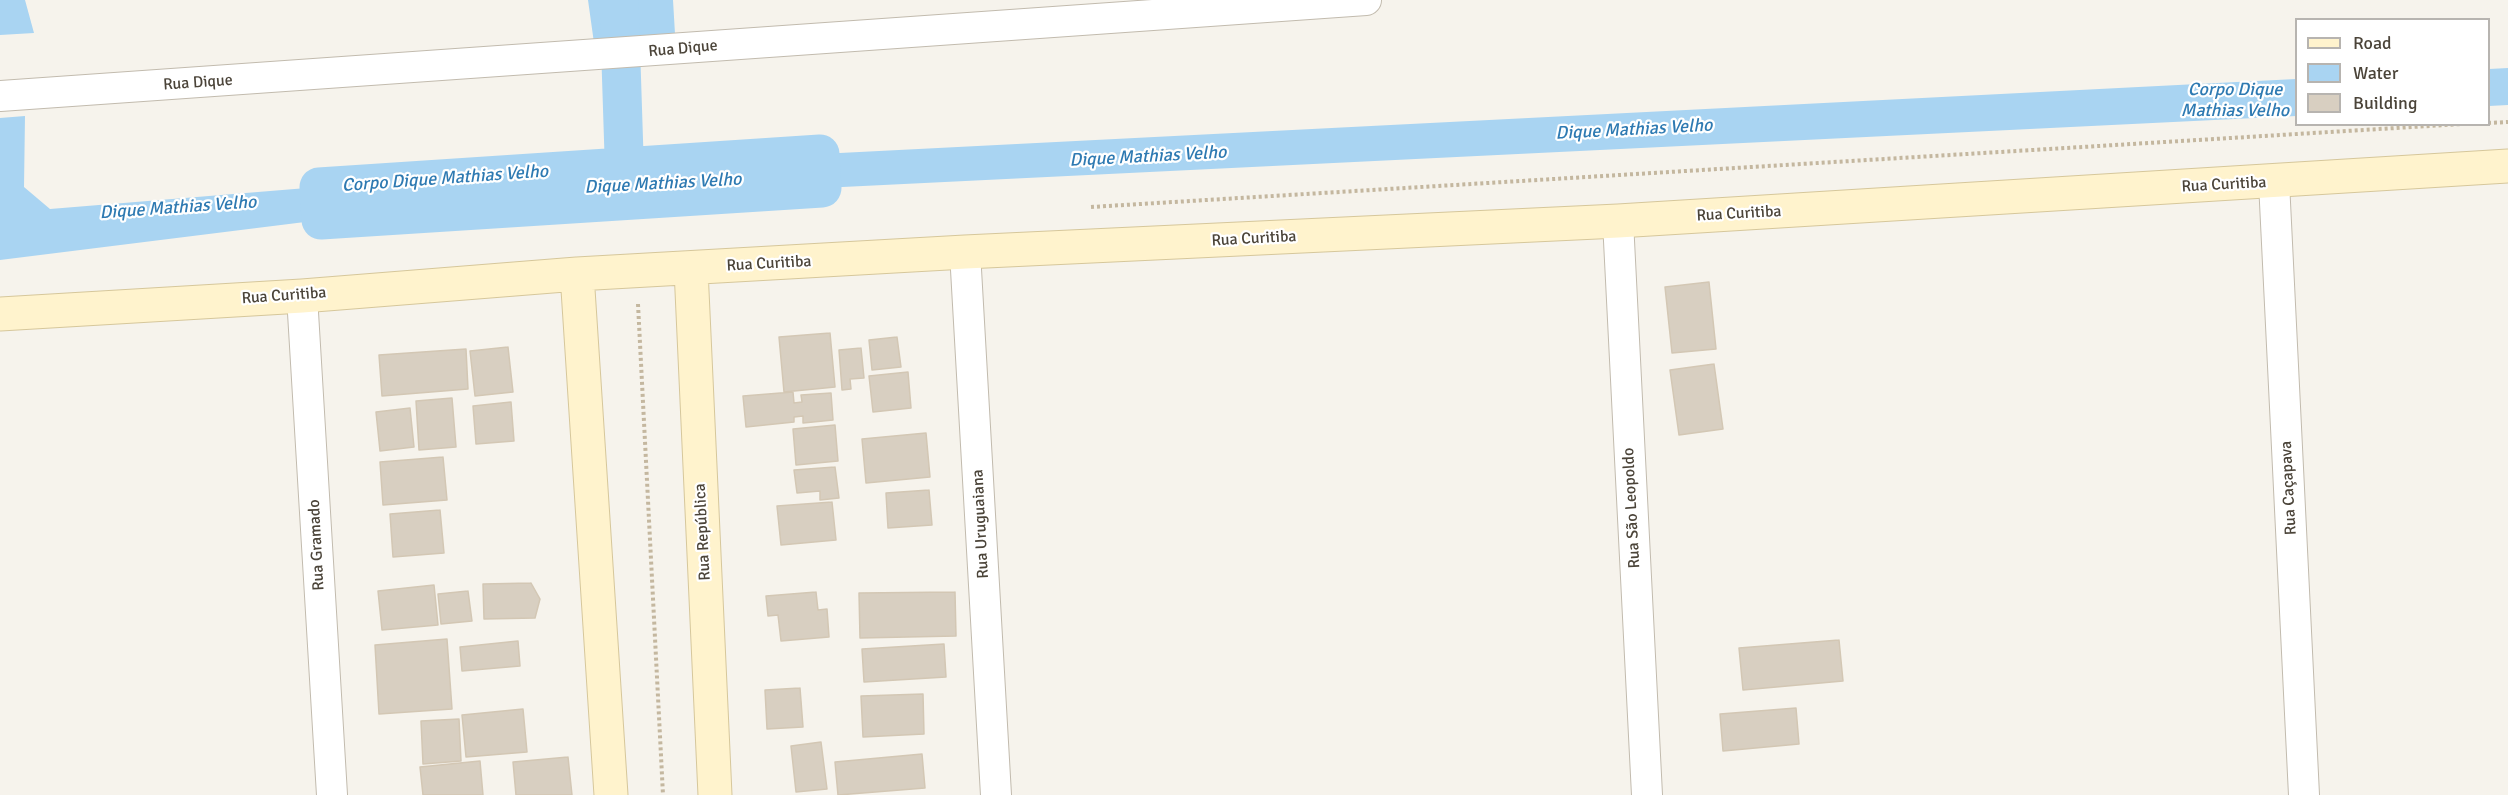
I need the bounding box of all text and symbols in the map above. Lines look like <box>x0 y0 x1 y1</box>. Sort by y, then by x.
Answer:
legend <box>2295 18 2490 126</box>
text: Road <box>2353 32 2392 54</box>
street label: Rua Dique <box>648 36 718 62</box>
text: Water <box>2353 62 2398 84</box>
street label: Rua Dique <box>163 71 233 95</box>
water label: Corpo Dique Mathias Velho <box>2181 79 2289 122</box>
text: Building <box>2353 92 2417 114</box>
water label: Dique Mathias Velho <box>1555 115 1713 145</box>
water label: Dique Mathias Velho <box>1069 142 1227 172</box>
water label: Corpo Dique Mathias Velho <box>341 161 549 197</box>
water label: Dique Mathias Velho <box>584 169 742 199</box>
street label: Rua Curitiba <box>2181 173 2267 197</box>
water label: Dique Mathias Velho <box>99 192 257 224</box>
street label: Rua Curitiba <box>1696 202 1782 226</box>
street label: Rua Curitiba <box>1211 227 1297 251</box>
street label: Rua Curitiba <box>726 252 812 276</box>
street label: Rua Curitiba <box>241 283 327 309</box>
street label: Rua Caçapava <box>2277 440 2301 536</box>
street label: Rua São Leopoldo <box>1619 447 1645 569</box>
street label: Rua Uruguaiana <box>969 469 993 579</box>
street label: Rua República <box>691 483 715 581</box>
street label: Rua Gramado <box>305 499 329 591</box>

